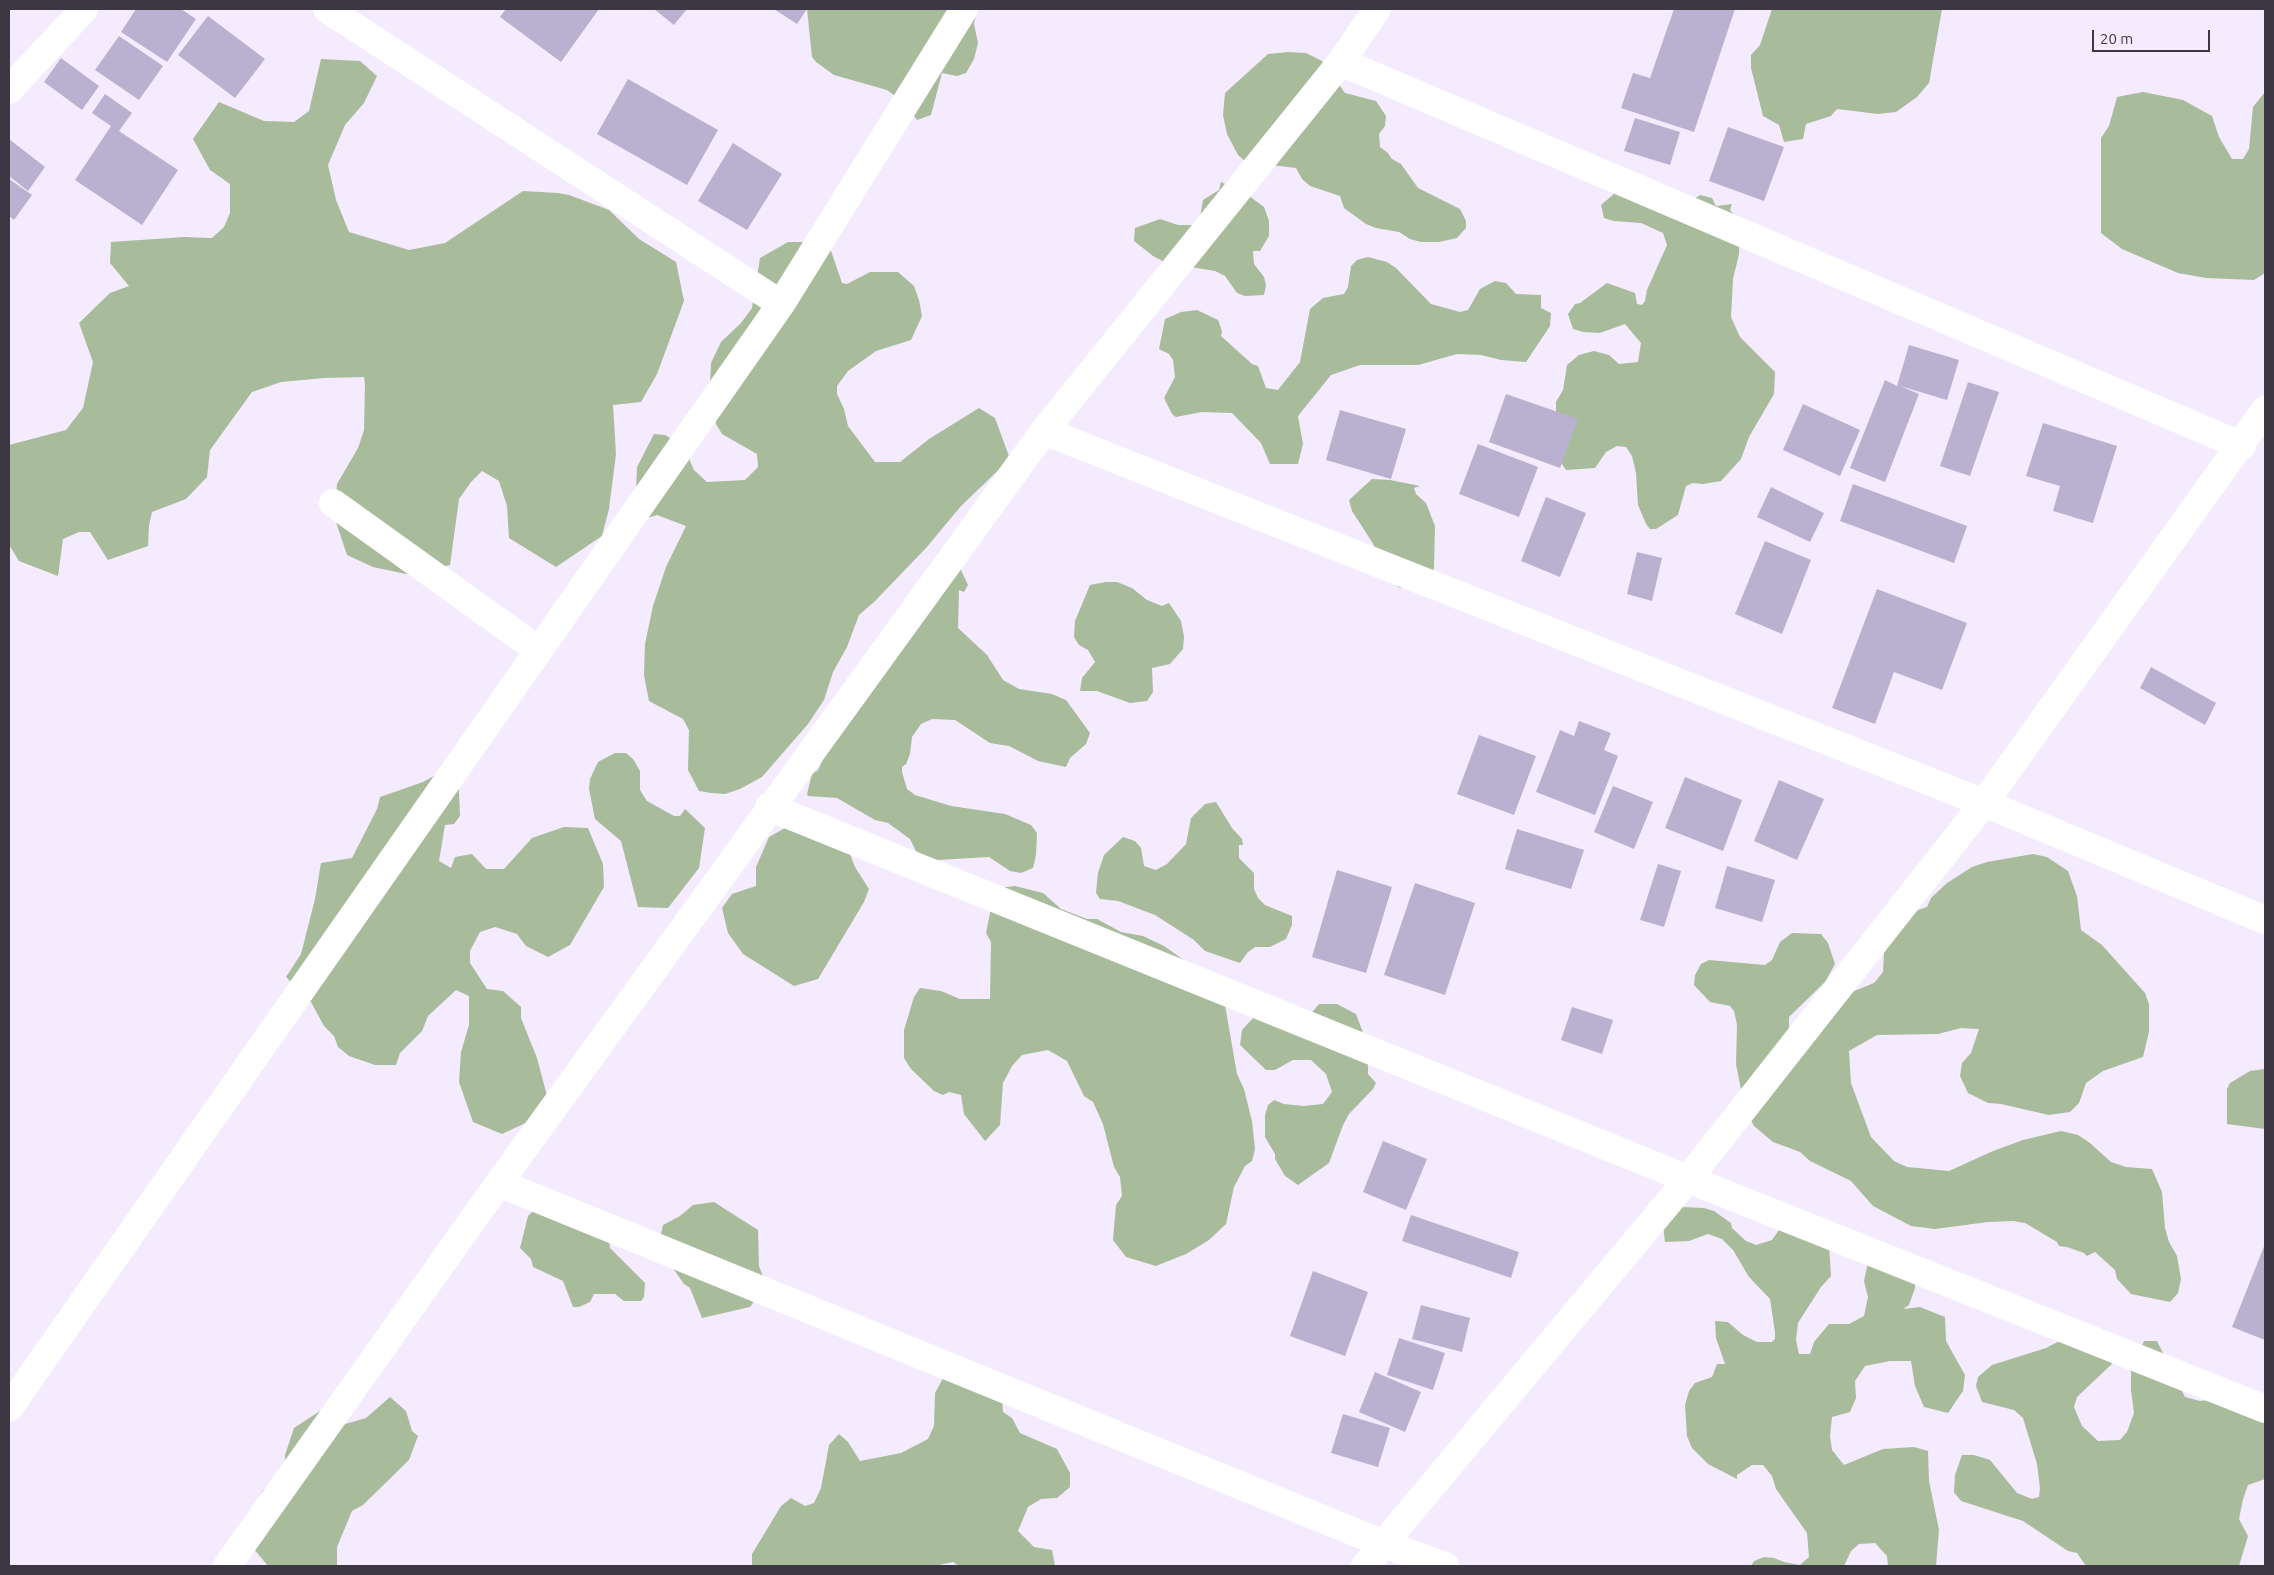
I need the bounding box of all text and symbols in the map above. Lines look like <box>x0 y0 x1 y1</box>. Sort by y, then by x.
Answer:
scale bar <box>2094 20 2212 52</box>
text: 20 m <box>2100 30 2133 47</box>

